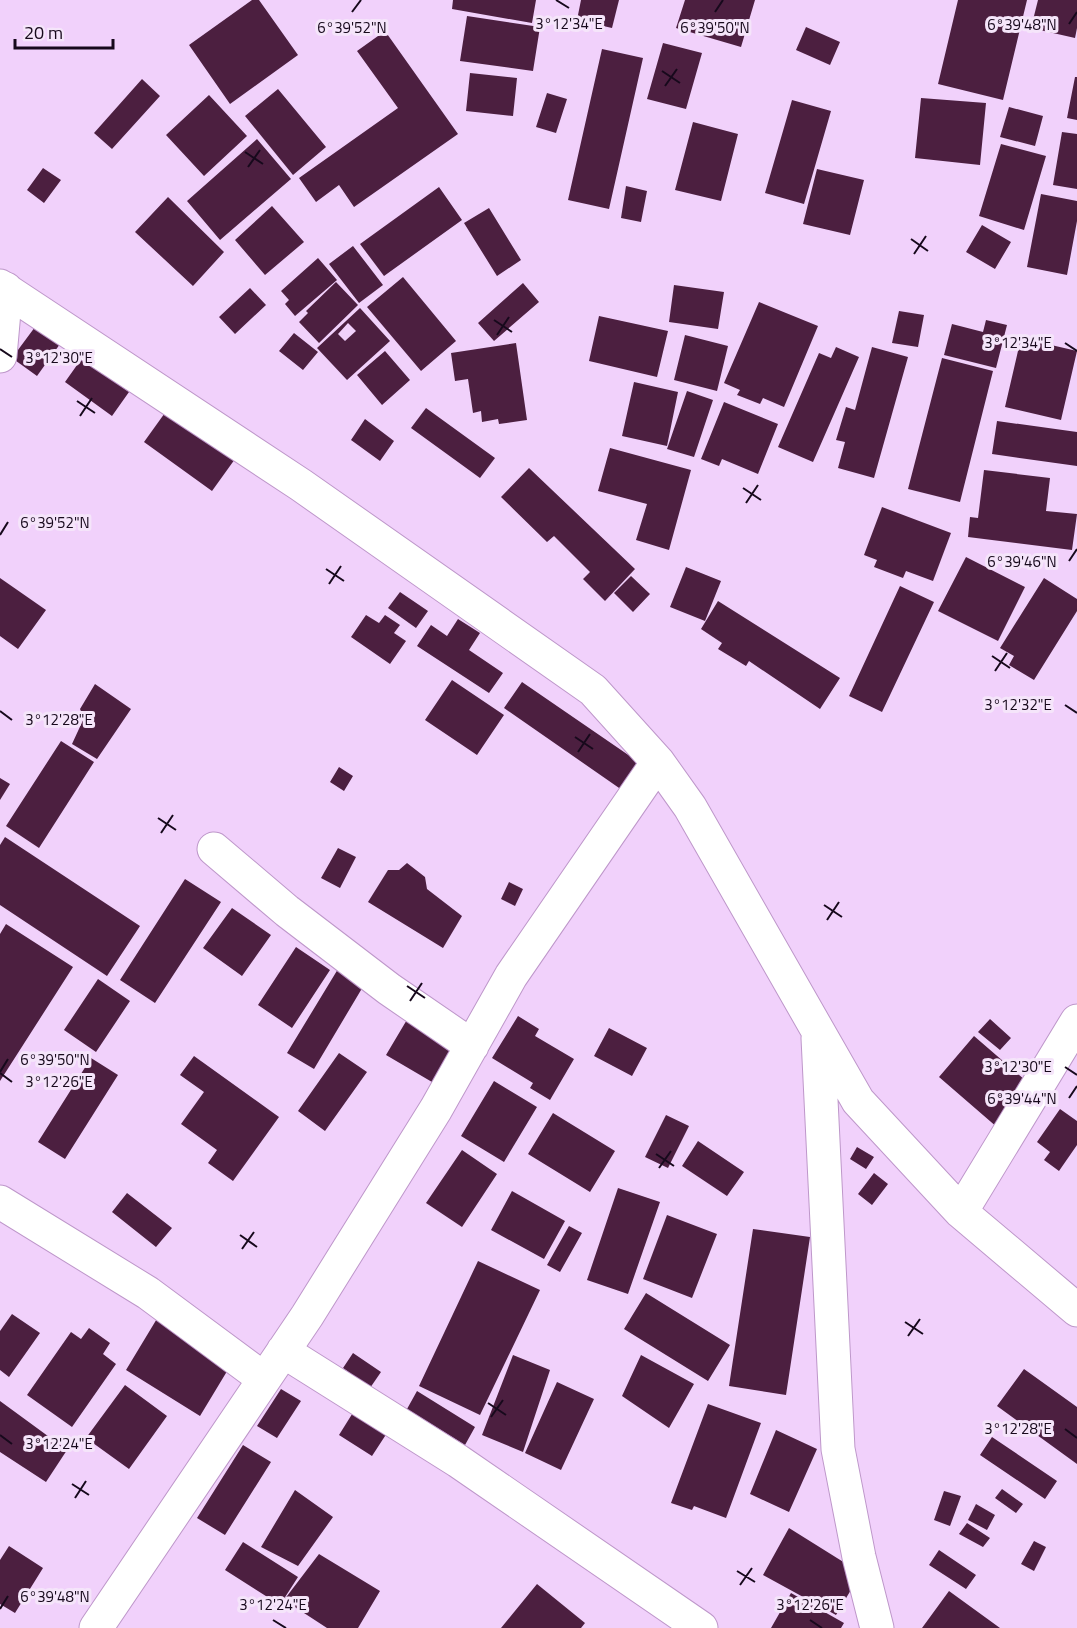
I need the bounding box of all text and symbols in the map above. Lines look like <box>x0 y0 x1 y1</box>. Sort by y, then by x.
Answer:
scale bar <box>15 12 112 50</box>
text: 3°12'34"E <box>535 12 603 35</box>
text: 6°39'48"N <box>987 13 1057 36</box>
text: 6°39'52"N <box>317 16 387 39</box>
text: 6°39'50"N <box>680 16 750 39</box>
text: 20 m <box>24 19 63 46</box>
text: 3°12'34"E <box>984 331 1052 354</box>
text: 3°12'30"E <box>25 346 93 369</box>
text: 6°39'52"N <box>20 511 90 534</box>
text: 6°39'46"N <box>987 550 1057 573</box>
text: 3°12'32"E <box>984 693 1052 716</box>
text: 3°12'28"E <box>25 708 93 731</box>
text: 6°39'50"N <box>20 1048 90 1071</box>
text: 3°12'30"E <box>984 1055 1052 1078</box>
text: 3°12'26"E <box>25 1070 93 1093</box>
text: 6°39'44"N <box>987 1087 1057 1110</box>
text: 3°12'28"E <box>984 1417 1052 1440</box>
text: 3°12'24"E <box>25 1432 93 1455</box>
text: 6°39'48"N <box>20 1585 90 1608</box>
text: 3°12'24"E <box>239 1593 307 1616</box>
text: 3°12'26"E <box>776 1593 844 1616</box>

